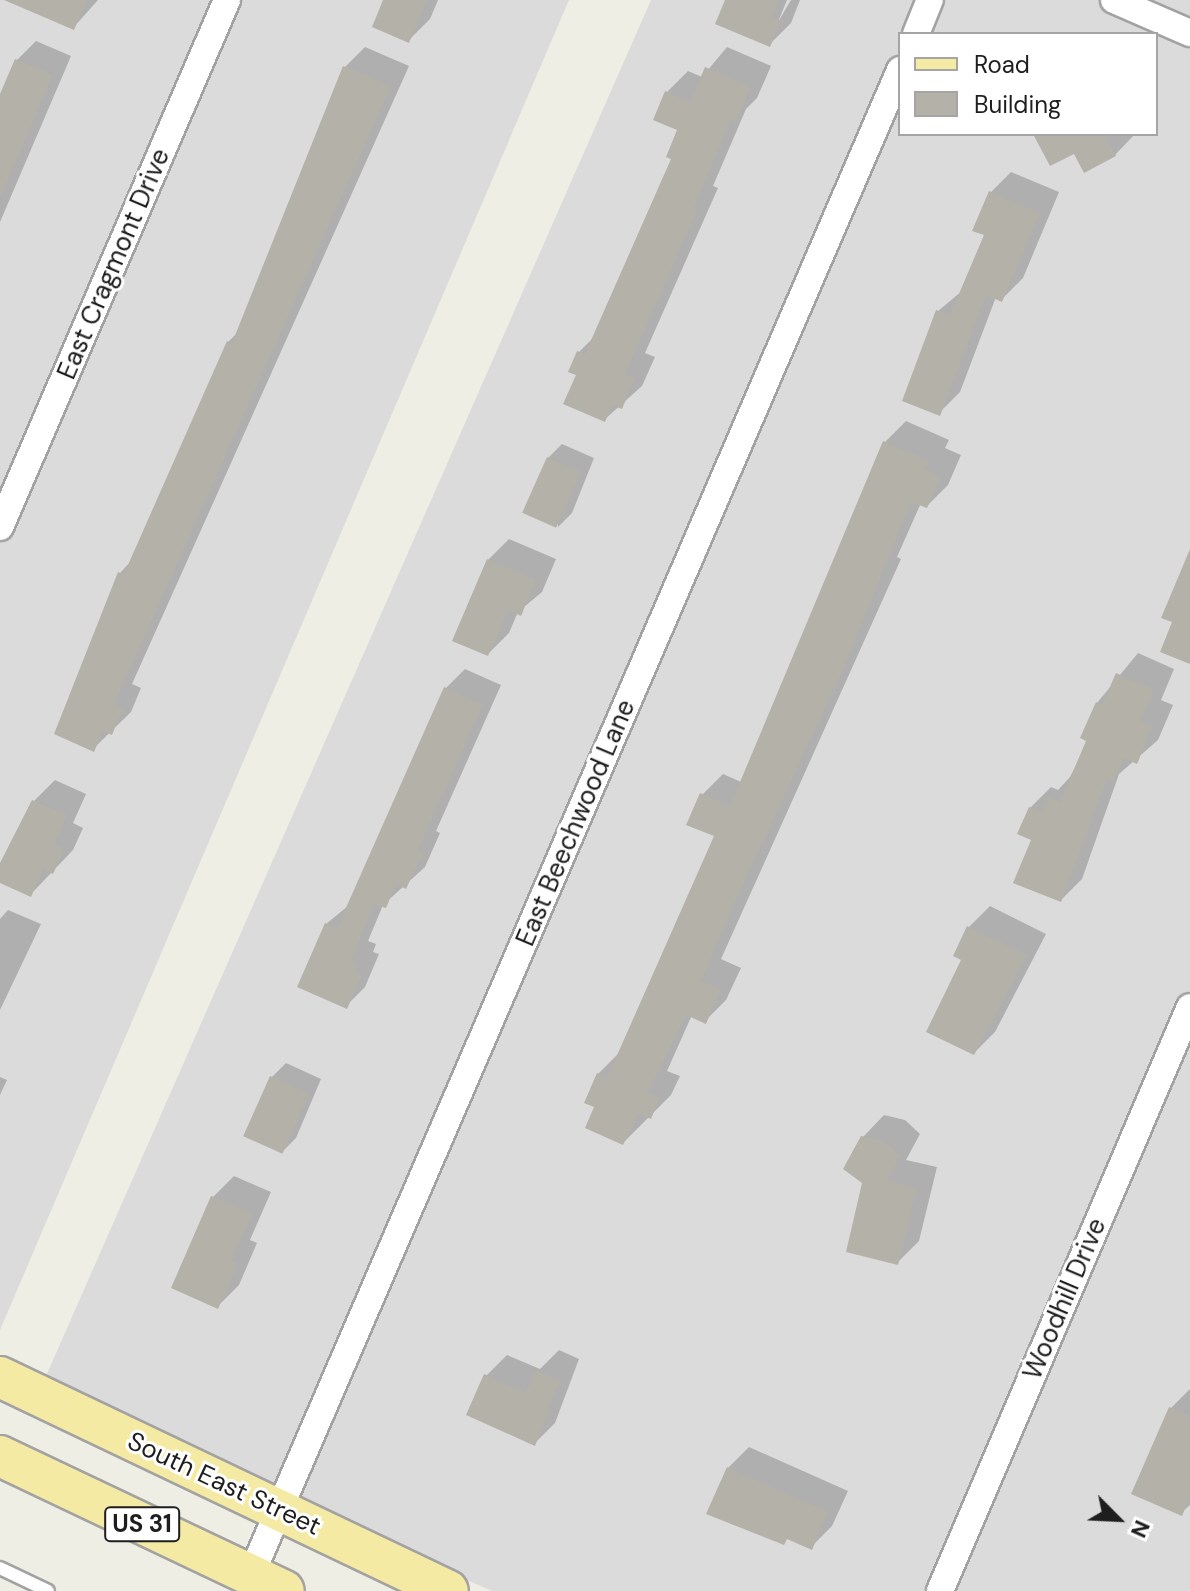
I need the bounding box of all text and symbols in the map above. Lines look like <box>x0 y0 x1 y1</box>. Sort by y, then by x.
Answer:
legend <box>898 32 1158 136</box>
text: Road <box>974 49 1030 80</box>
text: Building <box>974 89 1061 120</box>
street label: East Cragmont Drive <box>51 144 177 384</box>
street label: East Beechwood Lane <box>510 695 642 951</box>
street label: Woodhill Drive <box>1017 1214 1113 1384</box>
street label: South East Street <box>122 1426 326 1542</box>
north arrow <box>1078 1479 1158 1559</box>
road number: US 31 <box>104 1504 180 1544</box>
text: N <box>1124 1516 1157 1542</box>

